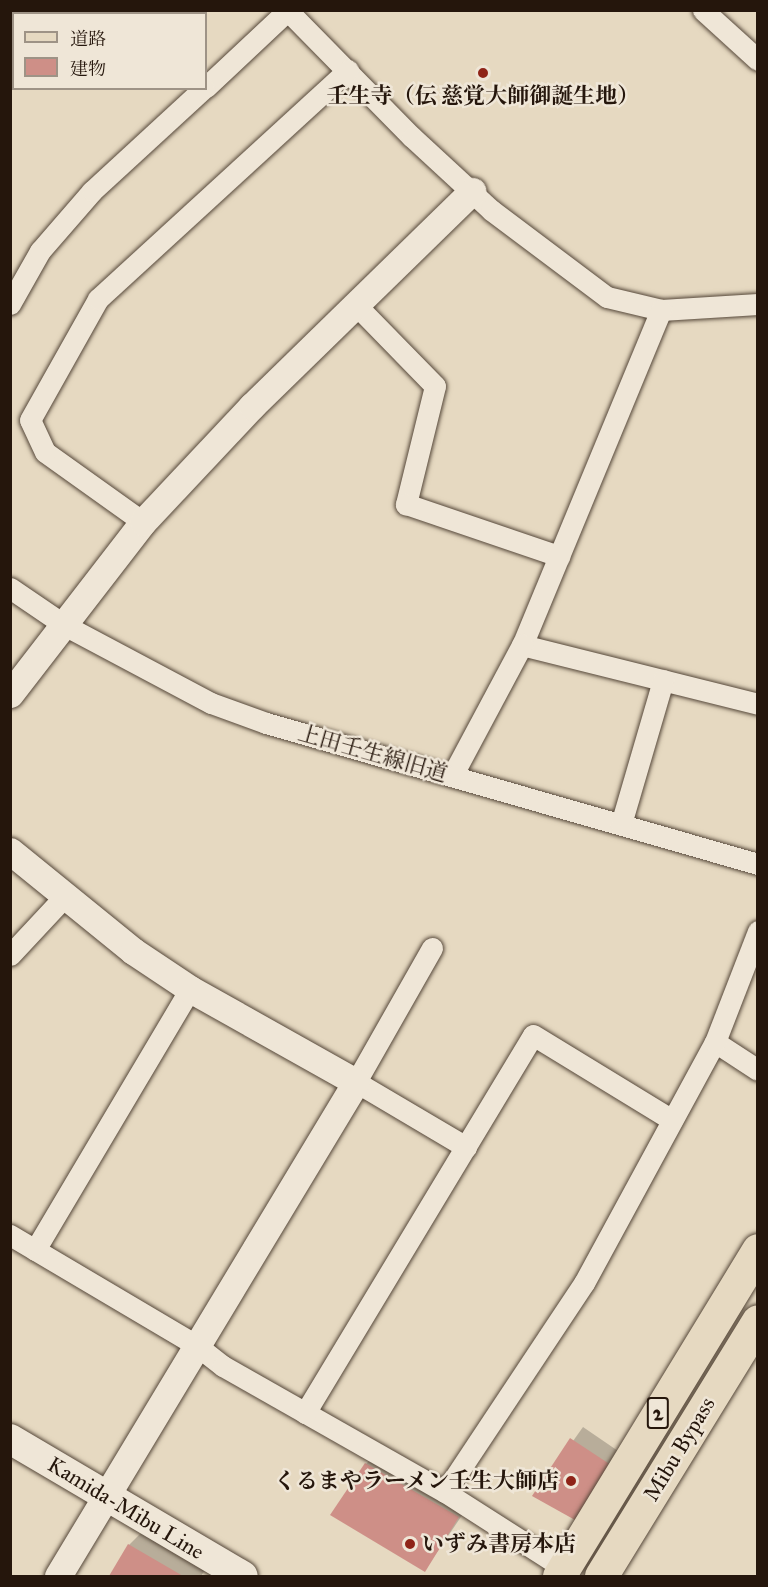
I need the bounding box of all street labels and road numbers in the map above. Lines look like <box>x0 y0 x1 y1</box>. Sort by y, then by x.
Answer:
street label: 上田壬生線旧道 <box>295 719 451 787</box>
street label: Mibu Bypass <box>638 1392 720 1506</box>
road number: 2 <box>646 1395 670 1431</box>
street label: Kamida-Mibu Line <box>43 1451 209 1565</box>

